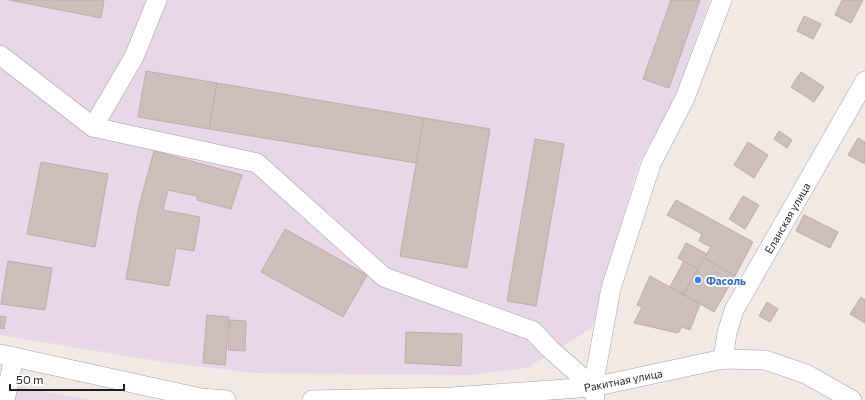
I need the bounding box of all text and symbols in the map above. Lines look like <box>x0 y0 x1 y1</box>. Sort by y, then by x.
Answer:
street label: Еланская улица <box>761 180 813 256</box>
place label: Фасоль <box>706 274 746 287</box>
marker: Фасоль <box>693 275 703 285</box>
scale bar <box>10 366 124 392</box>
street label: Ракитная улица <box>583 366 663 394</box>
text: 50 m <box>16 372 44 386</box>

